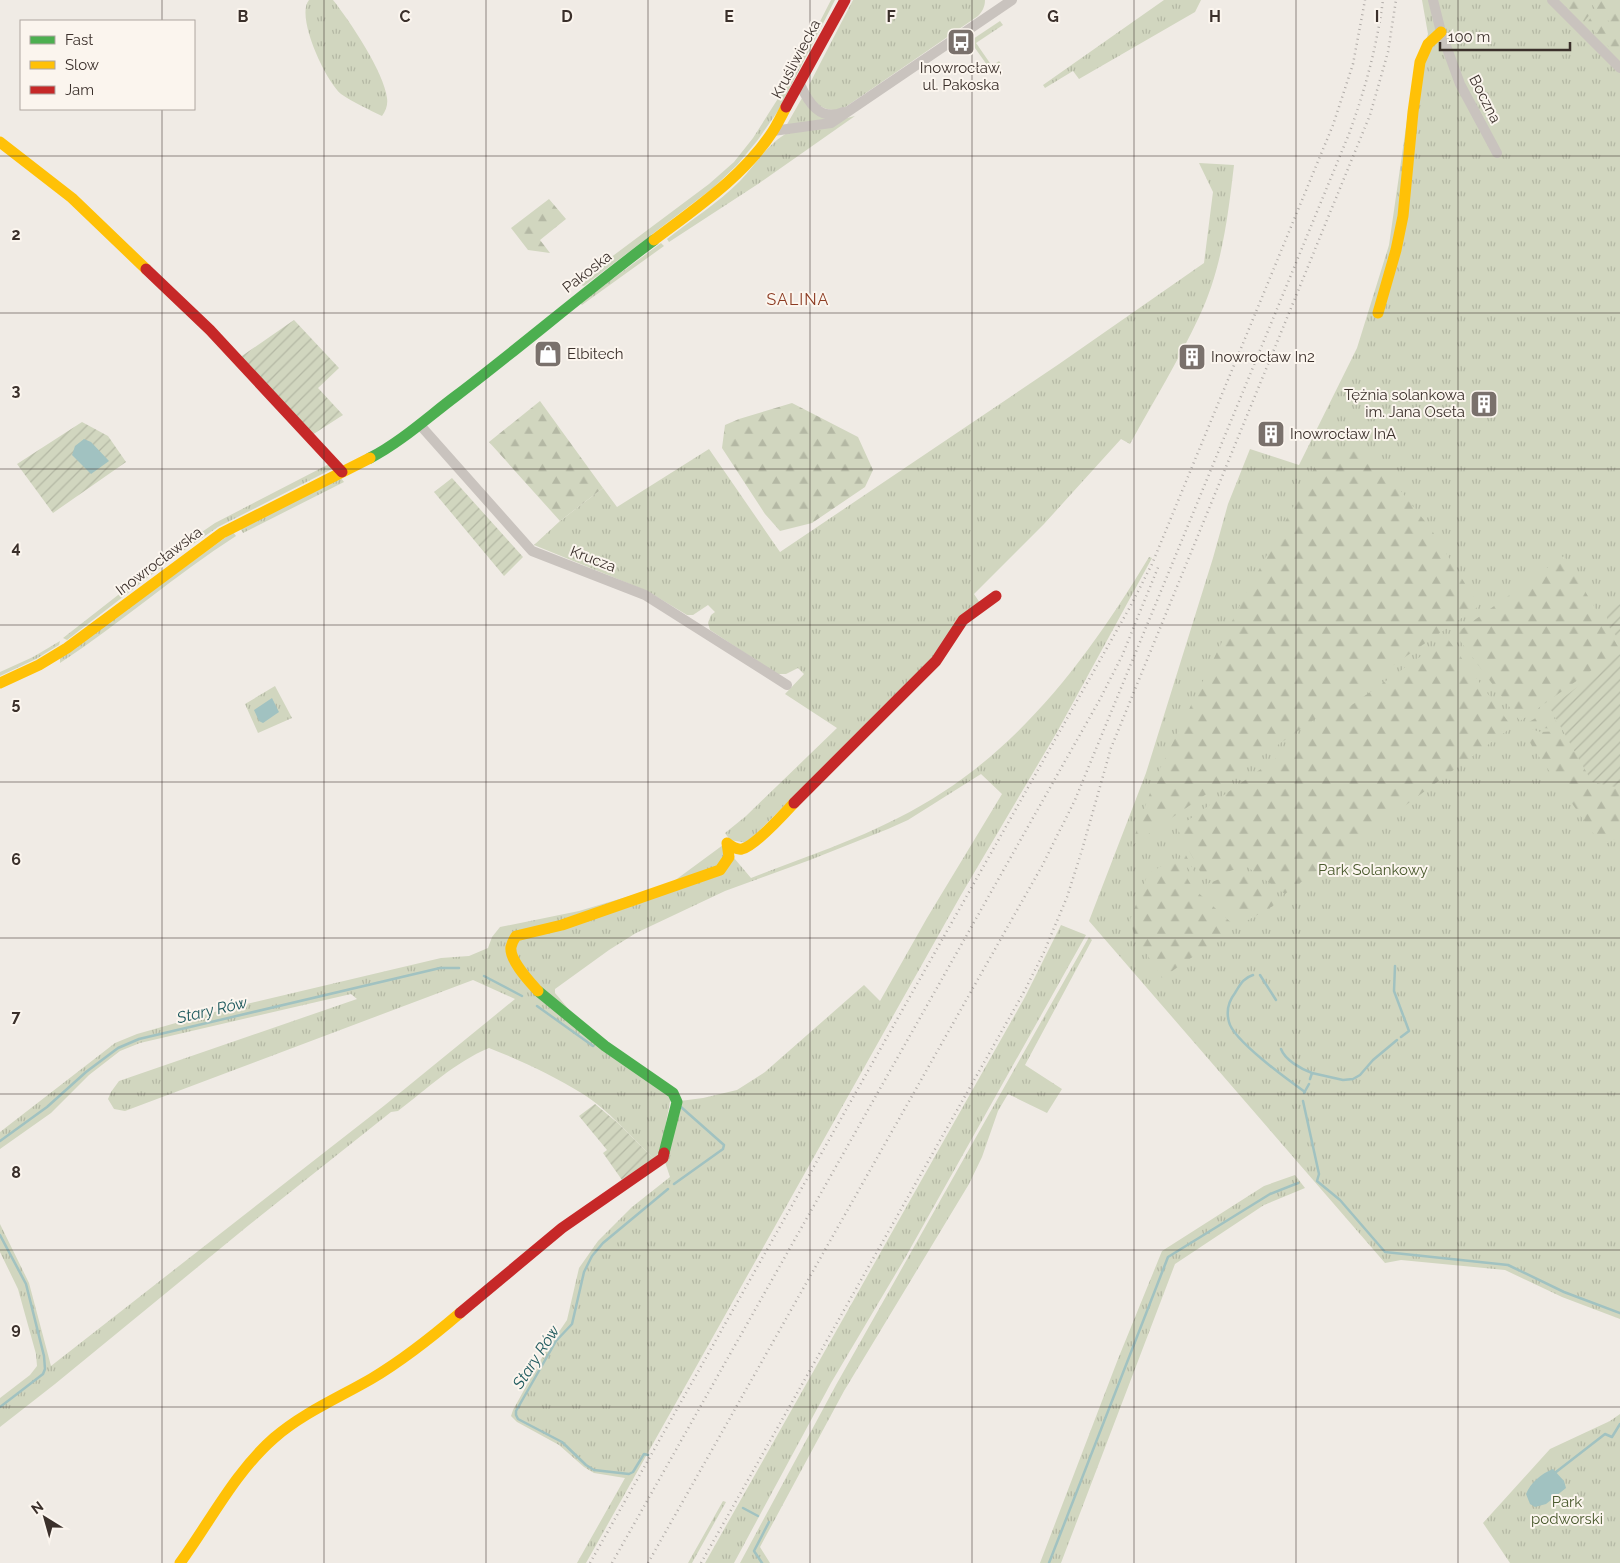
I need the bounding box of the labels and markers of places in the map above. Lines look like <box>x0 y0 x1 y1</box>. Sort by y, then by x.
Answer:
bus stop icon: Inowrocław, ul. Pakoska <box>946 27 976 57</box>
place label: Inowrocław, ul. Pakoska <box>920 59 1002 94</box>
shop icon: Elbitech <box>533 339 563 369</box>
building icon: Inowrocław In2 <box>1177 342 1207 372</box>
place label: Elbitech <box>567 345 623 363</box>
place label: Inowrocław In2 <box>1211 348 1315 366</box>
place label: Tężnia solankowa im. Jana Oseta <box>1344 386 1465 421</box>
building icon: Tężnia solankowa im. Jana Oseta <box>1469 389 1499 419</box>
building icon: Inowrocław InA <box>1256 419 1286 449</box>
place label: Inowrocław InA <box>1290 425 1396 443</box>

